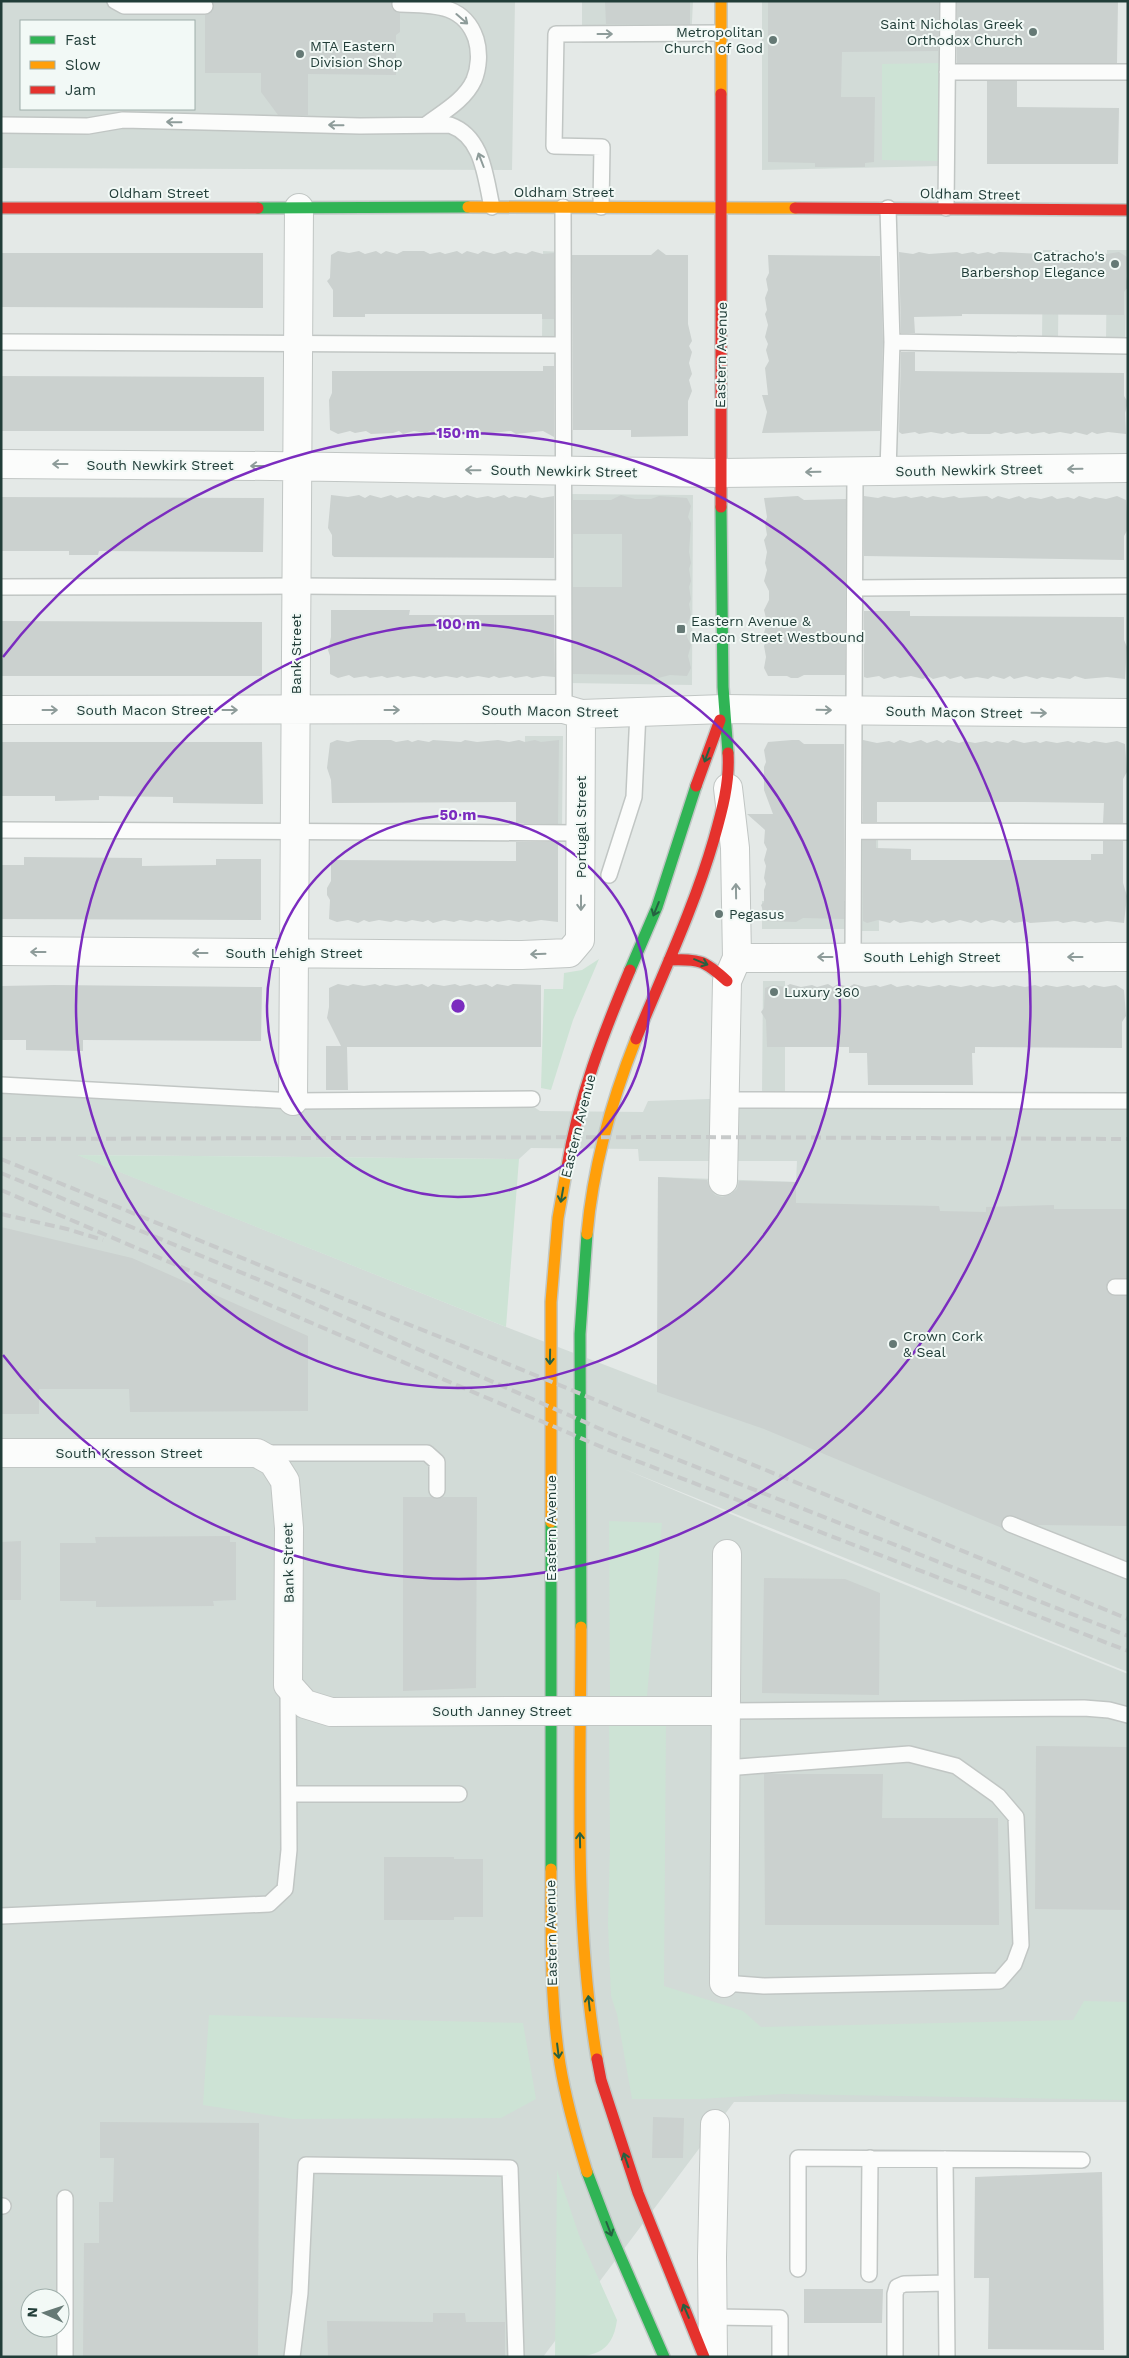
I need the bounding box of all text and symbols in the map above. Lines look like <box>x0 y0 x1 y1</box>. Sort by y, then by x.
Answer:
one-way arrow <box>456 13 469 24</box>
place label: Saint Nicholas Greek Orthodox Church <box>880 16 1023 48</box>
legend <box>20 20 195 110</box>
place label: Metropolitan Church of God <box>664 24 763 56</box>
marker: Saint Nicholas Greek Orthodox Church <box>1027 26 1039 38</box>
one-way arrow <box>596 29 612 39</box>
text: Fast <box>65 31 97 49</box>
marker: Metropolitan Church of God <box>767 34 779 46</box>
place label: MTA Eastern Division Shop <box>310 38 403 70</box>
marker: MTA Eastern Division Shop <box>294 48 306 60</box>
text: Slow <box>65 56 101 74</box>
text: Jam <box>65 81 96 99</box>
one-way arrow <box>166 117 182 126</box>
one-way arrow <box>329 120 345 130</box>
one-way arrow <box>476 153 485 168</box>
street label: Oldham Street <box>514 184 614 200</box>
street label: Oldham Street <box>109 185 209 201</box>
street label: Oldham Street <box>920 185 1020 203</box>
place label: Catracho's Barbershop Elegance <box>961 248 1105 280</box>
marker: Catracho's Barbershop Elegance <box>1109 258 1121 270</box>
street label: Eastern Avenue <box>712 302 730 408</box>
text: 150 m <box>436 424 480 442</box>
street label: South Newkirk Street <box>86 457 234 473</box>
one-way arrow <box>52 459 68 469</box>
one-way arrow <box>250 461 266 471</box>
street label: South Newkirk Street <box>895 461 1043 479</box>
street label: South Newkirk Street <box>490 462 638 480</box>
one-way arrow <box>1067 464 1084 474</box>
one-way arrow <box>465 465 481 475</box>
one-way arrow <box>805 467 822 477</box>
place label: Eastern Avenue & Macon Street Westbound <box>691 613 865 645</box>
street label: Bank Street <box>288 614 304 694</box>
text: 100 m <box>436 615 480 633</box>
marker: Eastern Avenue & Macon Street Westbound <box>675 623 687 635</box>
street label: South Macon Street <box>77 702 214 718</box>
street label: South Macon Street <box>481 702 619 720</box>
street label: South Macon Street <box>885 703 1023 721</box>
one-way arrow <box>42 705 58 715</box>
one-way arrow <box>222 705 238 715</box>
one-way arrow <box>384 705 400 715</box>
one-way arrow <box>816 705 832 715</box>
one-way arrow <box>1031 708 1047 717</box>
one-way arrow <box>702 747 711 762</box>
street label: Portugal Street <box>573 776 589 878</box>
text: 50 m <box>440 806 476 824</box>
one-way arrow <box>731 884 740 900</box>
one-way arrow <box>576 894 586 910</box>
one-way arrow <box>650 901 660 916</box>
place label: Pegasus <box>729 906 784 922</box>
marker: Pegasus <box>713 908 725 920</box>
street label: South Lehigh Street <box>226 945 363 961</box>
one-way arrow <box>30 947 46 956</box>
one-way arrow <box>192 948 208 958</box>
one-way arrow <box>530 949 546 959</box>
street label: South Lehigh Street <box>864 949 1001 965</box>
one-way arrow <box>817 952 833 962</box>
one-way arrow <box>1067 952 1083 962</box>
one-way arrow <box>693 958 708 968</box>
place label: Luxury 360 <box>784 984 860 1000</box>
marker: Luxury 360 <box>768 986 780 998</box>
centre of rings <box>449 997 467 1015</box>
street label: Eastern Avenue <box>557 1072 599 1180</box>
one-way arrow <box>556 1187 566 1203</box>
place label: Crown Cork & Seal <box>903 1328 983 1360</box>
marker: Crown Cork & Seal <box>887 1338 899 1350</box>
one-way arrow <box>546 1349 555 1365</box>
street label: South Kresson Street <box>56 1445 203 1461</box>
street label: Eastern Avenue <box>543 1475 559 1581</box>
street label: Bank Street <box>279 1523 297 1603</box>
street label: South Janney Street <box>432 1703 572 1719</box>
one-way arrow <box>575 1833 585 1849</box>
street label: Eastern Avenue <box>542 1880 560 1986</box>
one-way arrow <box>584 1995 594 2011</box>
one-way arrow <box>553 2043 563 2059</box>
one-way arrow <box>621 2153 631 2169</box>
one-way arrow <box>605 2221 614 2237</box>
north arrow <box>20 2288 70 2338</box>
one-way arrow <box>681 2304 691 2319</box>
text: N <box>24 2307 40 2318</box>

